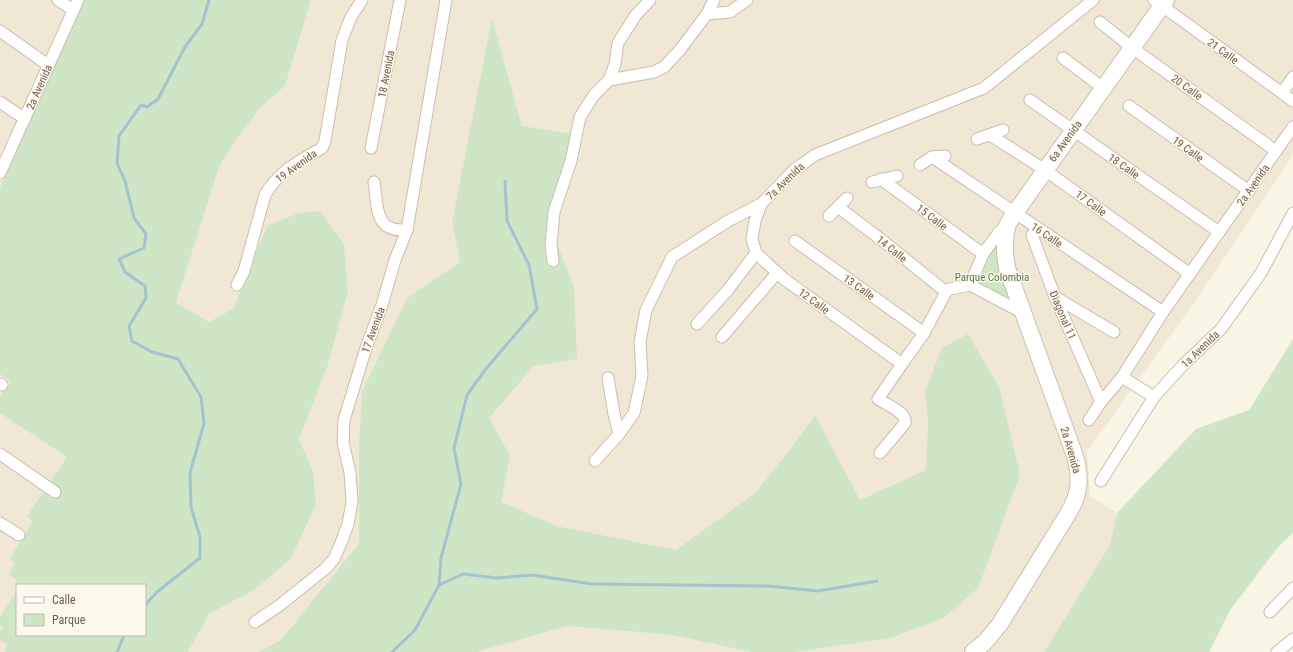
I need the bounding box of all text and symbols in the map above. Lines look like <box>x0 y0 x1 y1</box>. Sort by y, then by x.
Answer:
street label: 21 Calle <box>1205 36 1241 67</box>
street label: 18 Avenida <box>376 49 397 99</box>
street label: 2a Avenida <box>24 63 55 112</box>
street label: 20 Calle <box>1169 72 1205 103</box>
street label: 6a Avenida <box>1046 118 1085 164</box>
street label: 19 Calle <box>1170 134 1206 165</box>
street label: 19 Avenida <box>273 147 319 186</box>
street label: 18 Calle <box>1106 151 1142 182</box>
street label: 7a Avenida <box>764 160 807 203</box>
street label: 2a Avenida <box>1234 162 1272 209</box>
street label: 17 Calle <box>1073 188 1109 219</box>
street label: 15 Calle <box>914 202 950 233</box>
street label: 16 Calle <box>1029 220 1065 251</box>
street label: 14 Calle <box>874 233 909 265</box>
park label: Parque Colombia <box>955 271 1029 284</box>
street label: 13 Calle <box>841 272 877 303</box>
street label: 12 Calle <box>796 286 832 317</box>
street label: Diagonal 11 <box>1046 289 1079 341</box>
street label: 17 Avenida <box>359 305 388 355</box>
street label: 1a Avenida <box>1179 328 1222 371</box>
street label: 2a Avenida <box>1058 425 1083 475</box>
legend <box>16 584 146 636</box>
text: Calle <box>52 593 76 607</box>
text: Parque <box>52 613 86 627</box>

